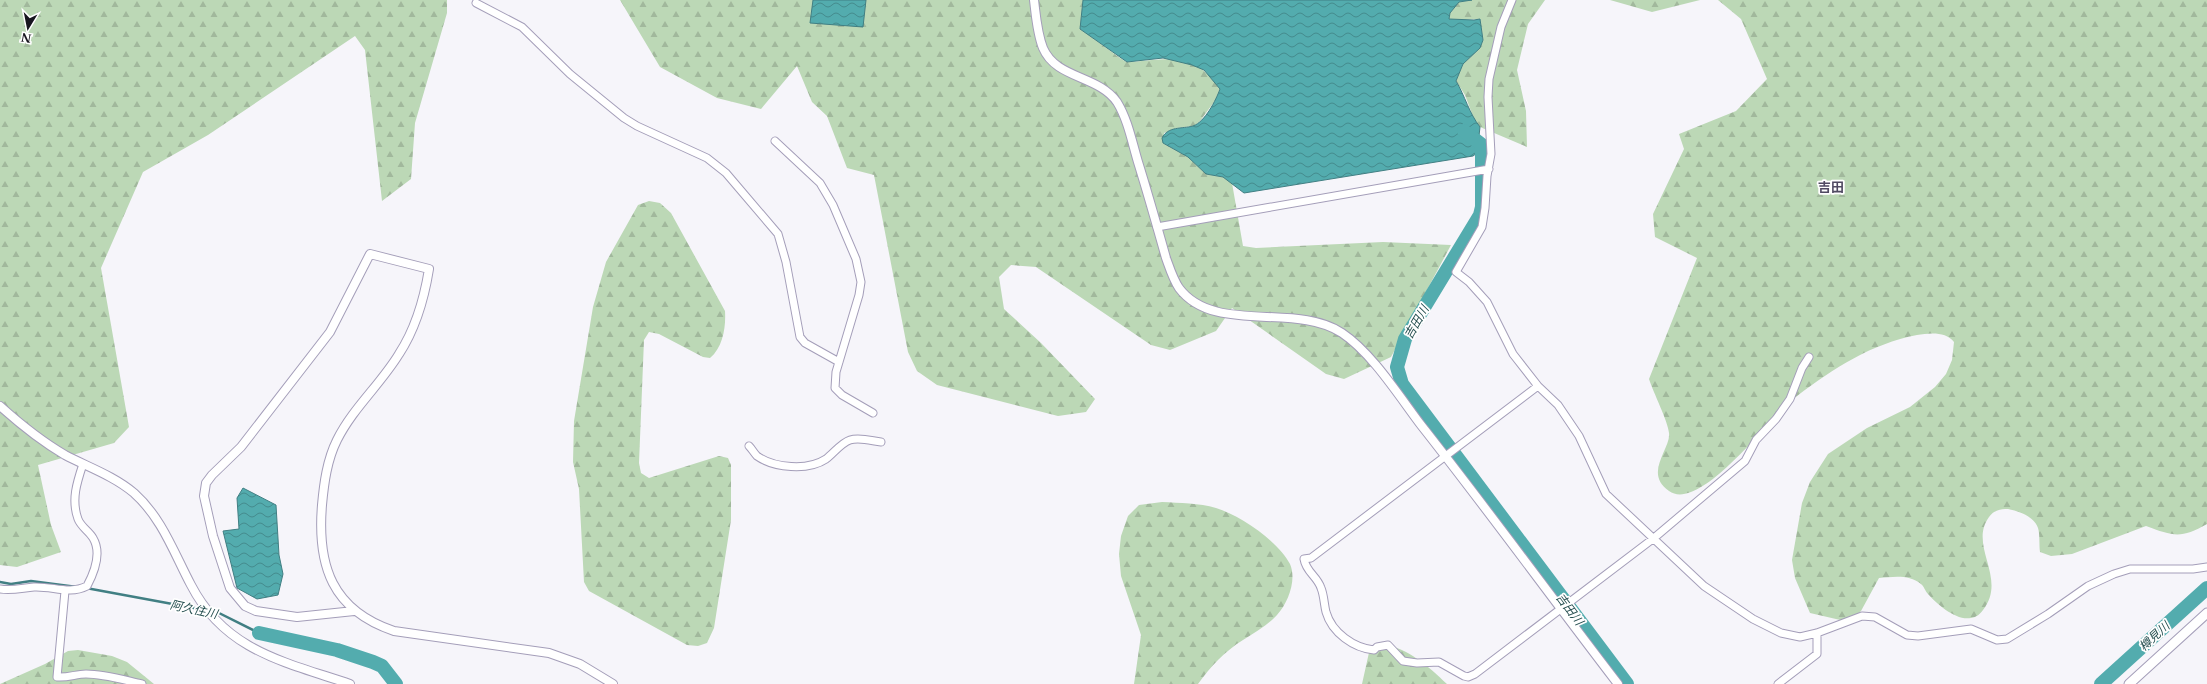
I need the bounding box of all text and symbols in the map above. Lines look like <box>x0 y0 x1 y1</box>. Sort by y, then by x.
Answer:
north arrow <box>8 8 48 48</box>
text: N <box>19 30 33 46</box>
district label: 吉田 <box>1818 179 1844 196</box>
water label: 吉田川 <box>1401 301 1432 341</box>
water label: 吉田川 <box>1553 590 1588 629</box>
water label: 阿久住川 <box>169 597 221 622</box>
water label: 樽見川 <box>2136 617 2174 654</box>

